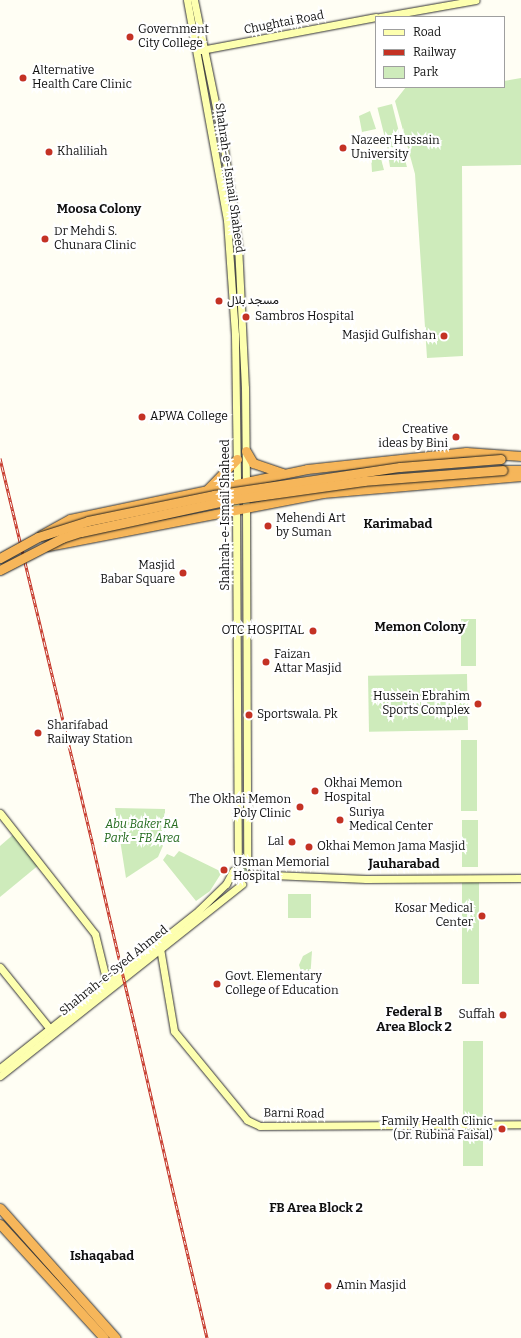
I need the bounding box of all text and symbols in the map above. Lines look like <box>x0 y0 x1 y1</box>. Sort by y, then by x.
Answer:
street label: Chughtai Road <box>243 8 325 38</box>
legend <box>375 16 505 88</box>
place label: Government City College <box>138 23 209 51</box>
text: Road <box>413 25 441 39</box>
marker: Government City College <box>125 32 135 42</box>
text: Railway <box>413 45 456 59</box>
place label: Alternative Health Care Clinic <box>32 64 132 92</box>
text: Park <box>413 65 438 79</box>
marker: Alternative Health Care Clinic <box>17 72 29 84</box>
street label: Shahrah-e-Ismail Shaheed <box>211 102 247 254</box>
place label: Nazeer Hussain University <box>351 134 440 162</box>
marker: Nazeer Hussain University <box>338 143 348 153</box>
place label: Khaliliah <box>57 145 107 159</box>
marker: Khaliliah <box>44 147 54 157</box>
district label: Moosa Colony <box>57 201 141 217</box>
place label: Dr Mehdi S. Chunara Clinic <box>54 225 136 253</box>
marker: Dr Mehdi S. Chunara Clinic <box>39 233 51 245</box>
place label: مسجد بلال <box>227 294 279 308</box>
marker: مسجد بلال <box>214 296 224 306</box>
place label: Sambros Hospital <box>255 310 354 324</box>
marker: Sambros Hospital <box>240 311 252 323</box>
place label: Masjid Gulfishan <box>342 329 436 343</box>
marker: Masjid Gulfishan <box>439 331 449 341</box>
place label: APWA College <box>150 410 228 424</box>
marker: APWA College <box>137 412 147 422</box>
place label: Creative ideas by Bini <box>378 423 448 451</box>
marker: Creative ideas by Bini <box>451 432 461 442</box>
street label: Shahrah-e-Ismail Shaheed <box>219 439 233 591</box>
place label: Mehendi Art by Suman <box>276 512 346 540</box>
district label: Karimabad <box>364 516 432 532</box>
marker: Mehendi Art by Suman <box>263 521 273 531</box>
place label: Masjid Babar Square <box>100 559 175 587</box>
marker: Masjid Babar Square <box>178 568 188 578</box>
district label: Memon Colony <box>374 619 466 635</box>
place label: OTC HOSPITAL <box>222 624 304 638</box>
marker: OTC HOSPITAL <box>307 625 319 637</box>
place label: Faizan Attar Masjid <box>274 648 342 676</box>
marker: Faizan Attar Masjid <box>261 657 271 667</box>
place label: Hussein Ebrahim Sports Complex <box>373 690 470 718</box>
marker: Hussein Ebrahim Sports Complex <box>473 699 483 709</box>
place label: Sportswala. Pk <box>257 708 338 722</box>
marker: Sportswala. Pk <box>244 710 254 720</box>
place label: Sharifabad Railway Station <box>47 719 133 747</box>
marker: Sharifabad Railway Station <box>32 727 44 739</box>
place label: Okhai Memon Hospital <box>324 777 402 805</box>
marker: Okhai Memon Hospital <box>309 785 321 797</box>
place label: The Okhai Memon Poly Clinic <box>189 793 291 821</box>
marker: The Okhai Memon Poly Clinic <box>294 801 306 813</box>
place label: Suriya Medical Center <box>349 806 433 834</box>
marker: Suriya Medical Center <box>334 814 346 826</box>
park label: Abu Baker RA Park - FB Area <box>104 818 180 846</box>
place label: Lal <box>268 835 284 849</box>
marker: Lal <box>287 837 297 847</box>
place label: Okhai Memon Jama Masjid <box>317 840 465 854</box>
marker: Okhai Memon Jama Masjid <box>304 842 314 852</box>
place label: Usman Memorial Hospital <box>233 856 329 884</box>
district label: Jauharabad <box>368 856 440 872</box>
marker: Usman Memorial Hospital <box>218 864 230 876</box>
place label: Kosar Medical Center <box>394 902 473 930</box>
marker: Kosar Medical Center <box>476 910 488 922</box>
street label: Shahrah-e-Syed Ahmed <box>57 923 171 1019</box>
place label: Govt. Elementary College of Education <box>225 970 339 998</box>
marker: Govt. Elementary College of Education <box>212 979 222 989</box>
district label: Federal B Area Block 2 <box>376 1005 452 1036</box>
place label: Suffah <box>458 1008 495 1022</box>
marker: Suffah <box>498 1010 508 1020</box>
street label: Barni Road <box>263 1106 325 1122</box>
place label: Family Health Clinic (Dr. Rubina Faisal) <box>381 1115 493 1143</box>
marker: Family Health Clinic (Dr. Rubina Faisal) <box>496 1123 508 1135</box>
district label: FB Area Block 2 <box>269 1200 363 1216</box>
district label: Ishaqabad <box>70 1248 134 1264</box>
place label: Amin Masjid <box>336 1279 406 1293</box>
marker: Amin Masjid <box>323 1281 333 1291</box>

